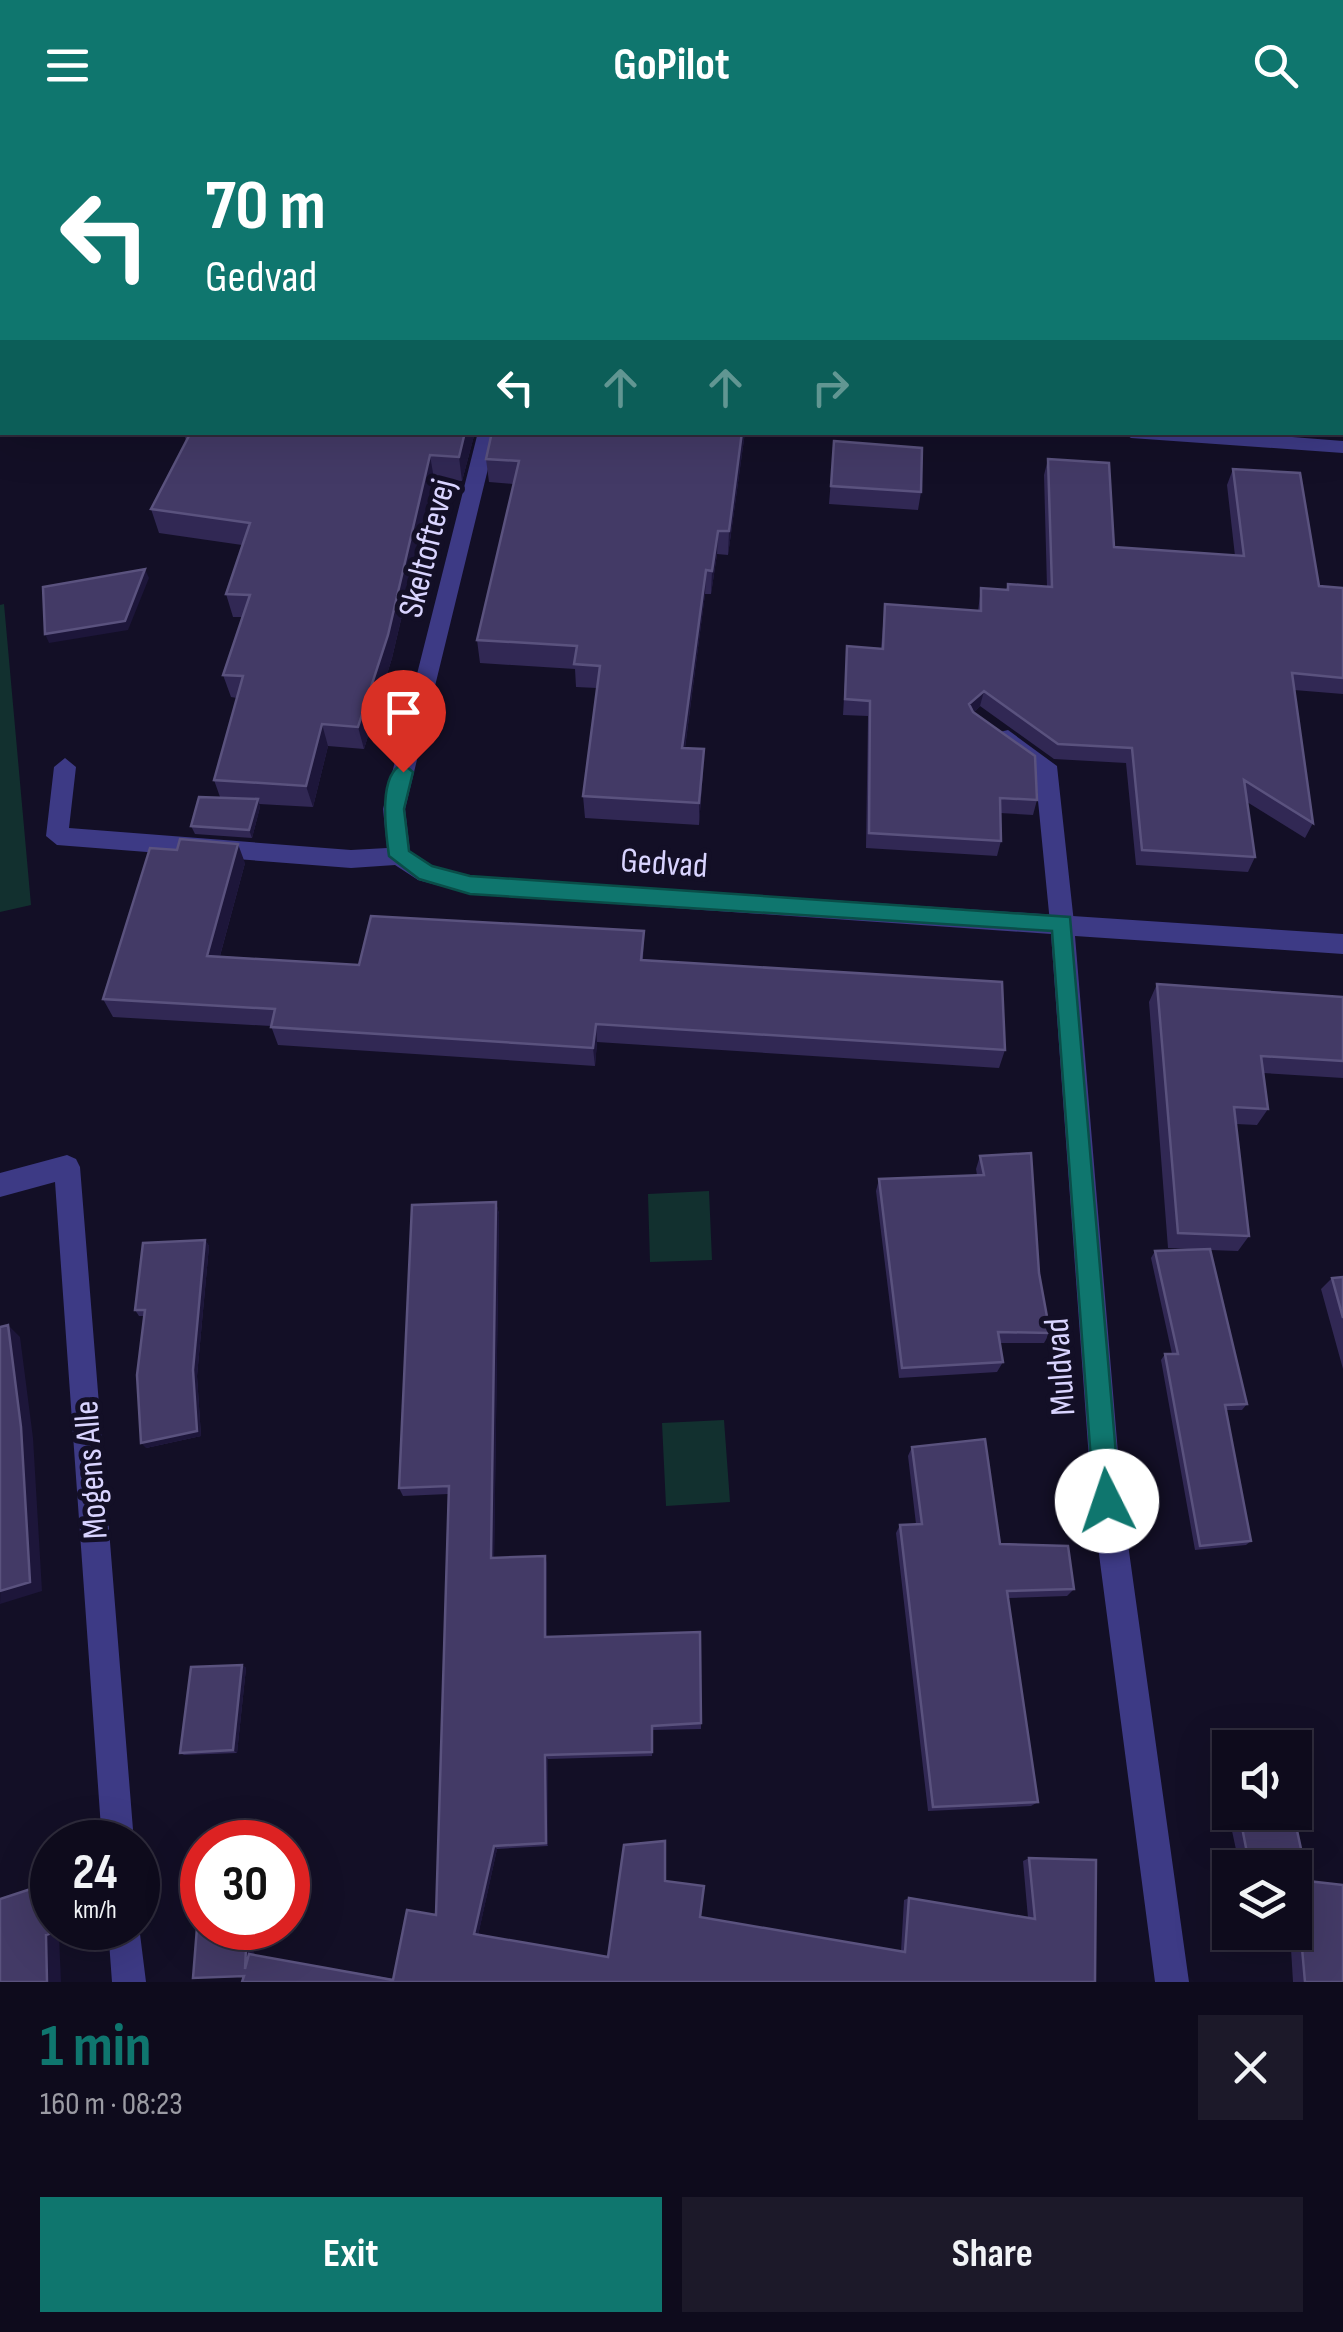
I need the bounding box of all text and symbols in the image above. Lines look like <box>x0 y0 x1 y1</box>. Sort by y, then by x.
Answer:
icon: menu <box>40 38 95 93</box>
text: GoPilot <box>613 38 730 93</box>
icon: search <box>1248 38 1303 93</box>
text: 70 m <box>205 165 326 249</box>
icon: left <box>40 170 170 300</box>
text: Gedvad <box>205 250 317 305</box>
icon: left <box>488 360 543 415</box>
icon: ahead <box>593 360 648 415</box>
icon: ahead <box>698 360 753 415</box>
icon: right <box>803 360 858 415</box>
street label: Skeltoftevej <box>390 475 465 622</box>
pin <box>361 670 446 773</box>
icon: arrive <box>376 685 431 740</box>
street label: Gedvad <box>619 839 709 888</box>
street label: Muldvad <box>1036 1317 1085 1417</box>
street label: Mogens Alle <box>65 1399 118 1541</box>
position arrow <box>1055 1449 1159 1553</box>
map controls <box>1212 1730 1312 1950</box>
button: sound <box>1212 1730 1312 1830</box>
speed limit sign: 30 <box>180 1820 310 1950</box>
text: 24 <box>73 1843 117 1903</box>
button: layers <box>1212 1850 1312 1950</box>
text: km/h <box>73 1895 117 1926</box>
text: 1 min <box>40 2011 152 2083</box>
button: close <box>1198 2015 1303 2120</box>
text: 160 m · 08:23 <box>40 2085 183 2124</box>
button: Exit <box>40 2197 662 2312</box>
button: Share <box>682 2197 1303 2312</box>

